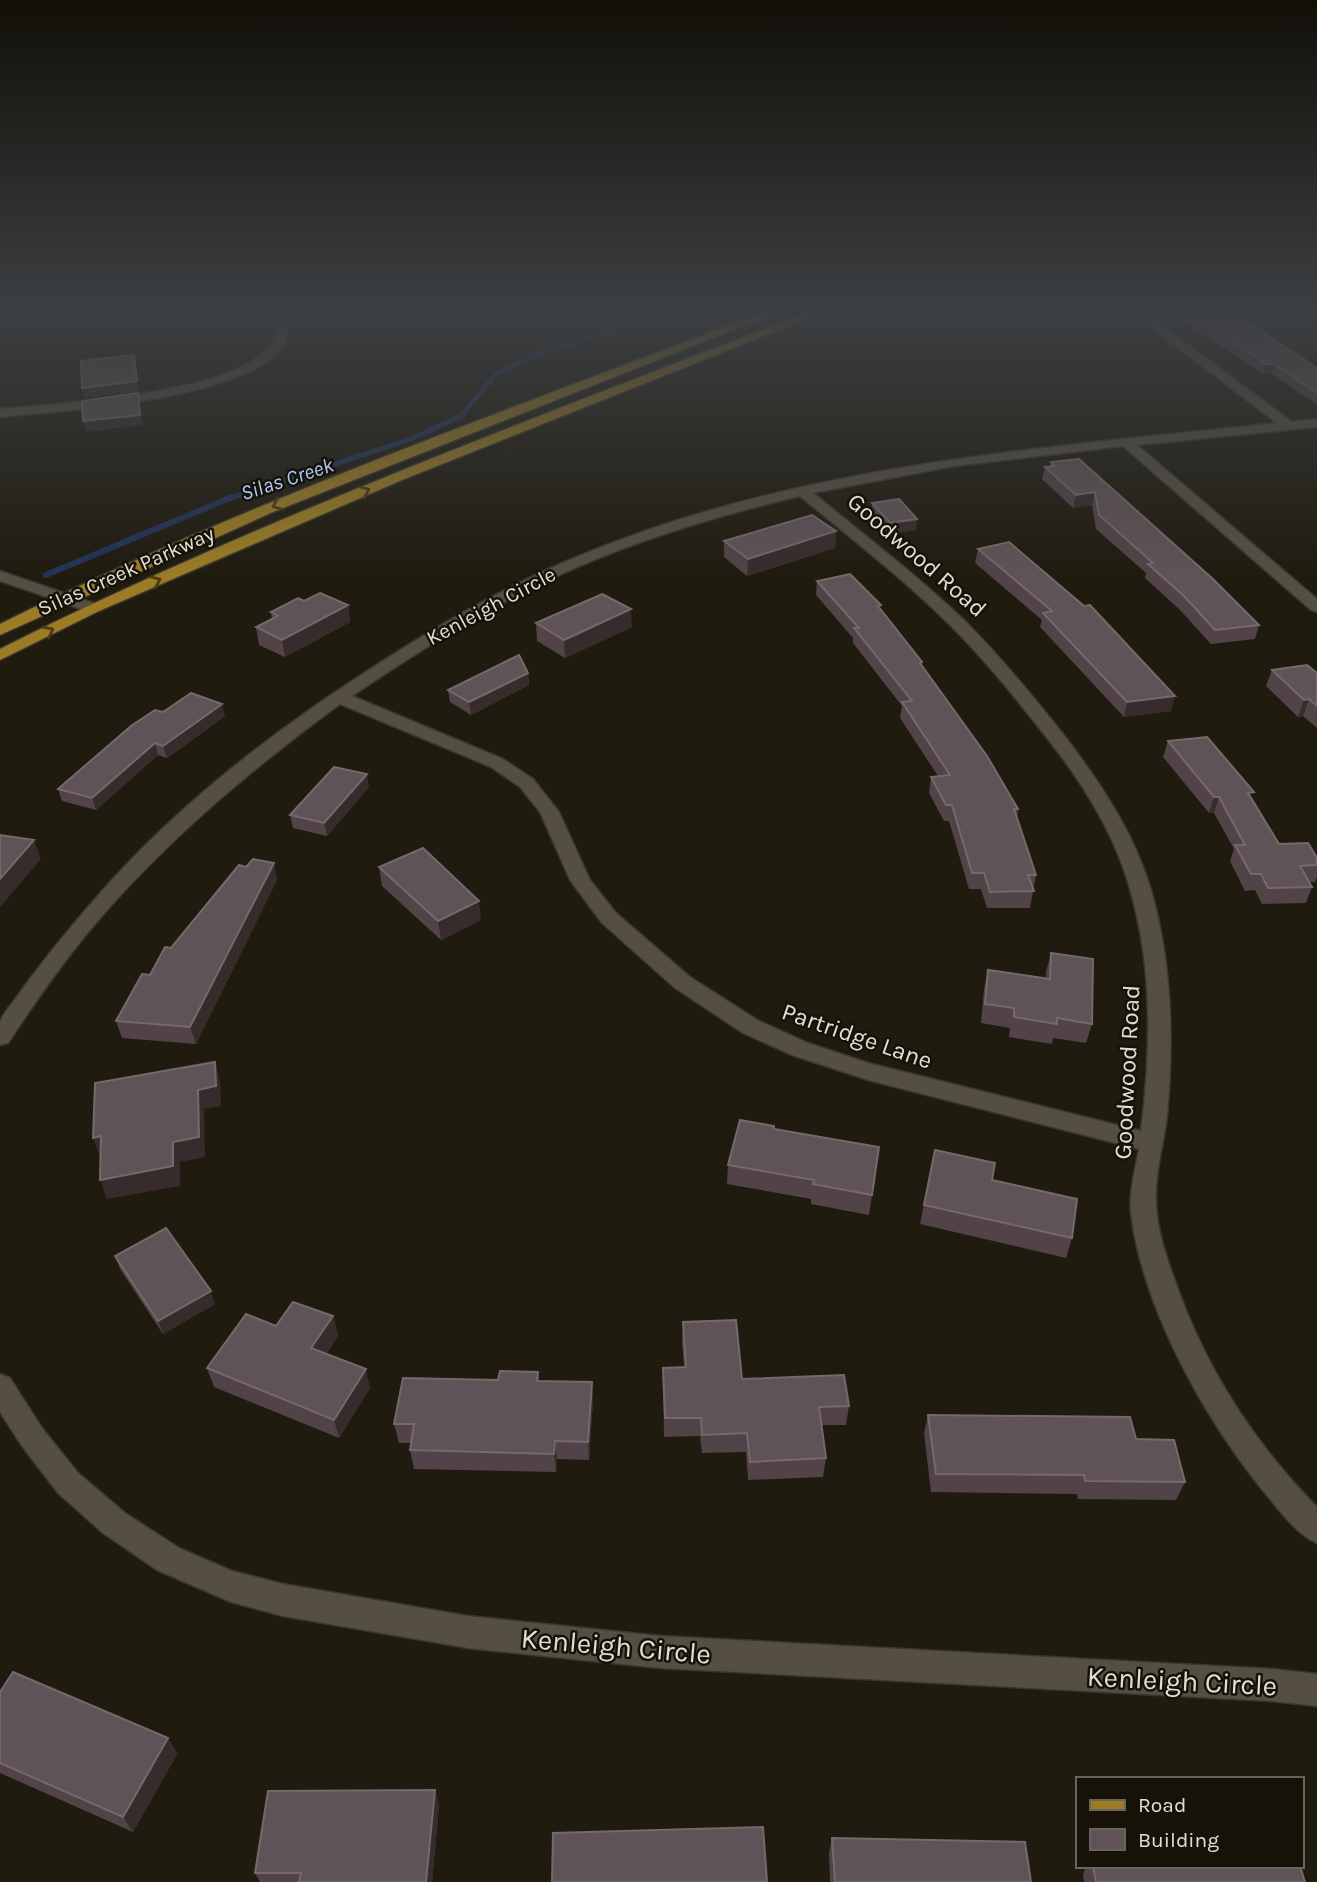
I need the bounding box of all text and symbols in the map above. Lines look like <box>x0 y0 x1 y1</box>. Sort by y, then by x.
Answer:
water label: Silas Creek <box>237 453 337 505</box>
one-way arrow <box>358 485 370 499</box>
street label: Goodwood Road <box>842 487 992 623</box>
one-way arrow <box>271 497 283 511</box>
street label: Silas Creek Parkway <box>34 521 218 621</box>
street label: Kenleigh Circle <box>422 562 560 650</box>
one-way arrow <box>149 575 161 589</box>
one-way arrow <box>42 625 54 639</box>
street label: Goodwood Road <box>1108 984 1146 1160</box>
street label: Partridge Lane <box>778 997 936 1075</box>
street label: Kenleigh Circle <box>520 1621 712 1671</box>
street label: Kenleigh Circle <box>1086 1660 1278 1702</box>
legend <box>1076 1777 1303 1868</box>
text: Road <box>1138 1793 1186 1817</box>
text: Building <box>1138 1828 1219 1852</box>

